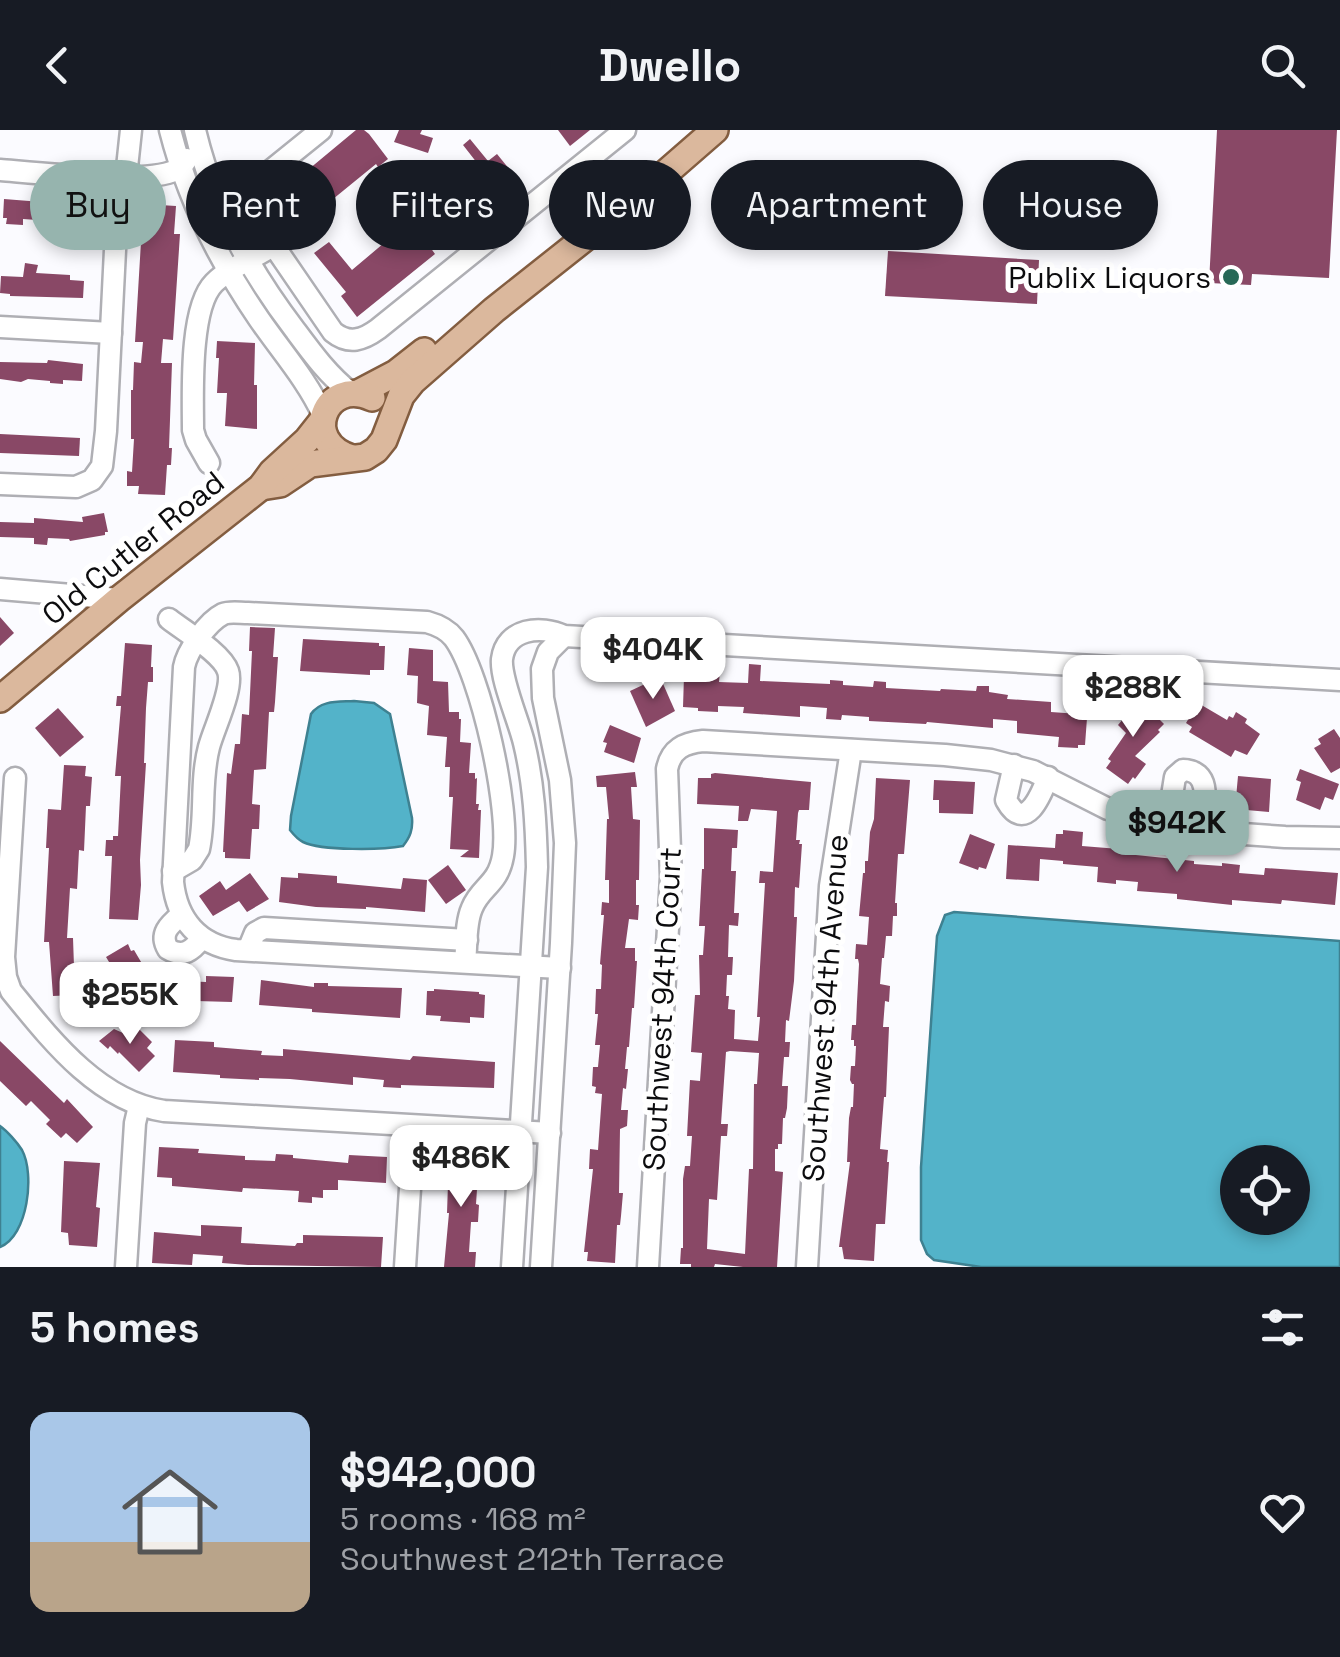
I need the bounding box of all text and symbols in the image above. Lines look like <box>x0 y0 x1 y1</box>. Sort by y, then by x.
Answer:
text: Dwello <box>599 37 741 94</box>
icon: back <box>30 38 85 93</box>
icon: search <box>1255 38 1310 93</box>
chip: Buy <box>30 160 166 250</box>
chip: Rent <box>186 160 336 250</box>
chip: Filters <box>356 160 529 250</box>
chip: New <box>549 160 691 250</box>
chip: Apartment <box>711 160 963 250</box>
chip: House <box>983 160 1158 250</box>
place label: Publix Liquors <box>1008 258 1211 297</box>
marker: Publix Liquors <box>1220 266 1242 288</box>
street label: Old Cutler Road <box>34 462 232 634</box>
pin: $404K <box>583 617 723 702</box>
text: $404K <box>603 629 703 669</box>
pin: $288K <box>1063 655 1203 740</box>
text: $288K <box>1085 667 1181 707</box>
pin: $942K <box>1107 790 1247 875</box>
text: $942K <box>1128 802 1226 842</box>
street label: Southwest 94th Avenue <box>793 833 857 1183</box>
street label: Southwest 94th Court <box>634 846 690 1172</box>
pin: $255K <box>60 962 200 1047</box>
text: $255K <box>82 974 178 1014</box>
pin: $486K <box>391 1125 531 1210</box>
text: $486K <box>412 1137 510 1177</box>
map controls <box>1220 1145 1310 1235</box>
button: locate <box>1220 1145 1310 1235</box>
icon: filters <box>1255 1300 1310 1355</box>
text: 5 homes <box>30 1301 200 1354</box>
text: $942,000 <box>340 1446 537 1499</box>
icon: home <box>110 1452 230 1572</box>
icon: heart <box>1255 1485 1310 1540</box>
text: 5 rooms · 168 m² <box>340 1499 586 1539</box>
text: Southwest 212th Terrace <box>340 1539 725 1579</box>

